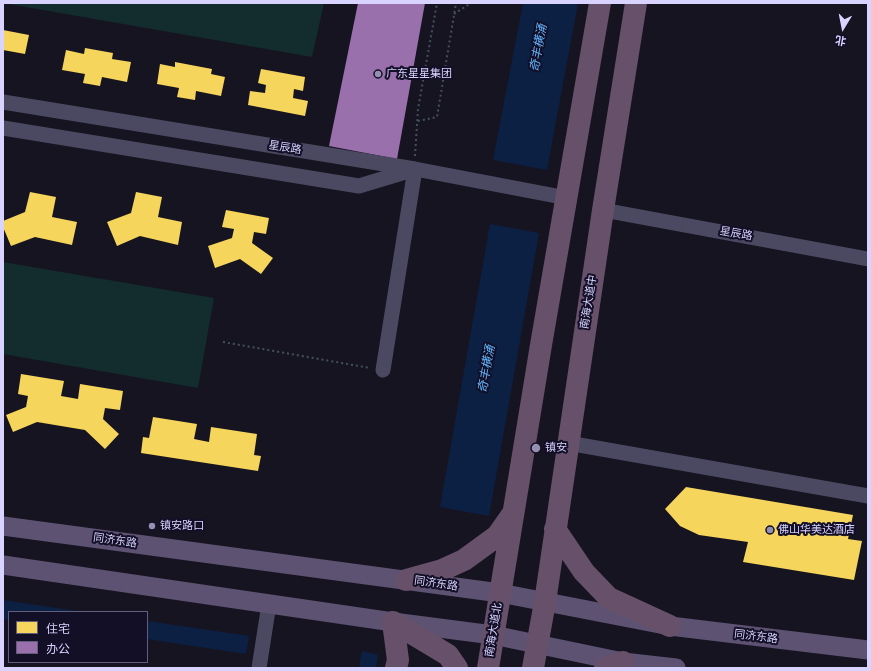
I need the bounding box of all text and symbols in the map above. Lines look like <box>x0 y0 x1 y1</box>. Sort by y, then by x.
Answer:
north arrow <box>823 8 863 48</box>
water label: 奇丰横涌 <box>528 23 550 73</box>
text: 北 <box>834 33 847 48</box>
place label: 广东星星集团 <box>386 67 452 81</box>
marker: 广东星星集团 <box>373 69 383 79</box>
street label: 星辰路 <box>268 139 302 157</box>
street label: 星辰路 <box>719 225 753 243</box>
street label: 南海大道中 <box>578 274 600 330</box>
water label: 奇丰横涌 <box>476 344 498 394</box>
place label: 镇安 <box>545 441 567 455</box>
marker: 镇安 <box>530 442 542 454</box>
place label: 镇安路口 <box>160 519 204 533</box>
marker: 镇安路口 <box>147 521 157 531</box>
place label: 佛山华美达酒店 <box>778 523 855 537</box>
marker: 佛山华美达酒店 <box>765 525 775 535</box>
street label: 同济东路 <box>92 531 138 551</box>
street label: 同济东路 <box>413 574 459 594</box>
street label: 南海大道北 <box>483 602 505 658</box>
legend <box>8 611 148 663</box>
text: 住宅 <box>46 622 70 636</box>
street label: 同济东路 <box>733 628 779 646</box>
text: 办公 <box>46 642 70 656</box>

